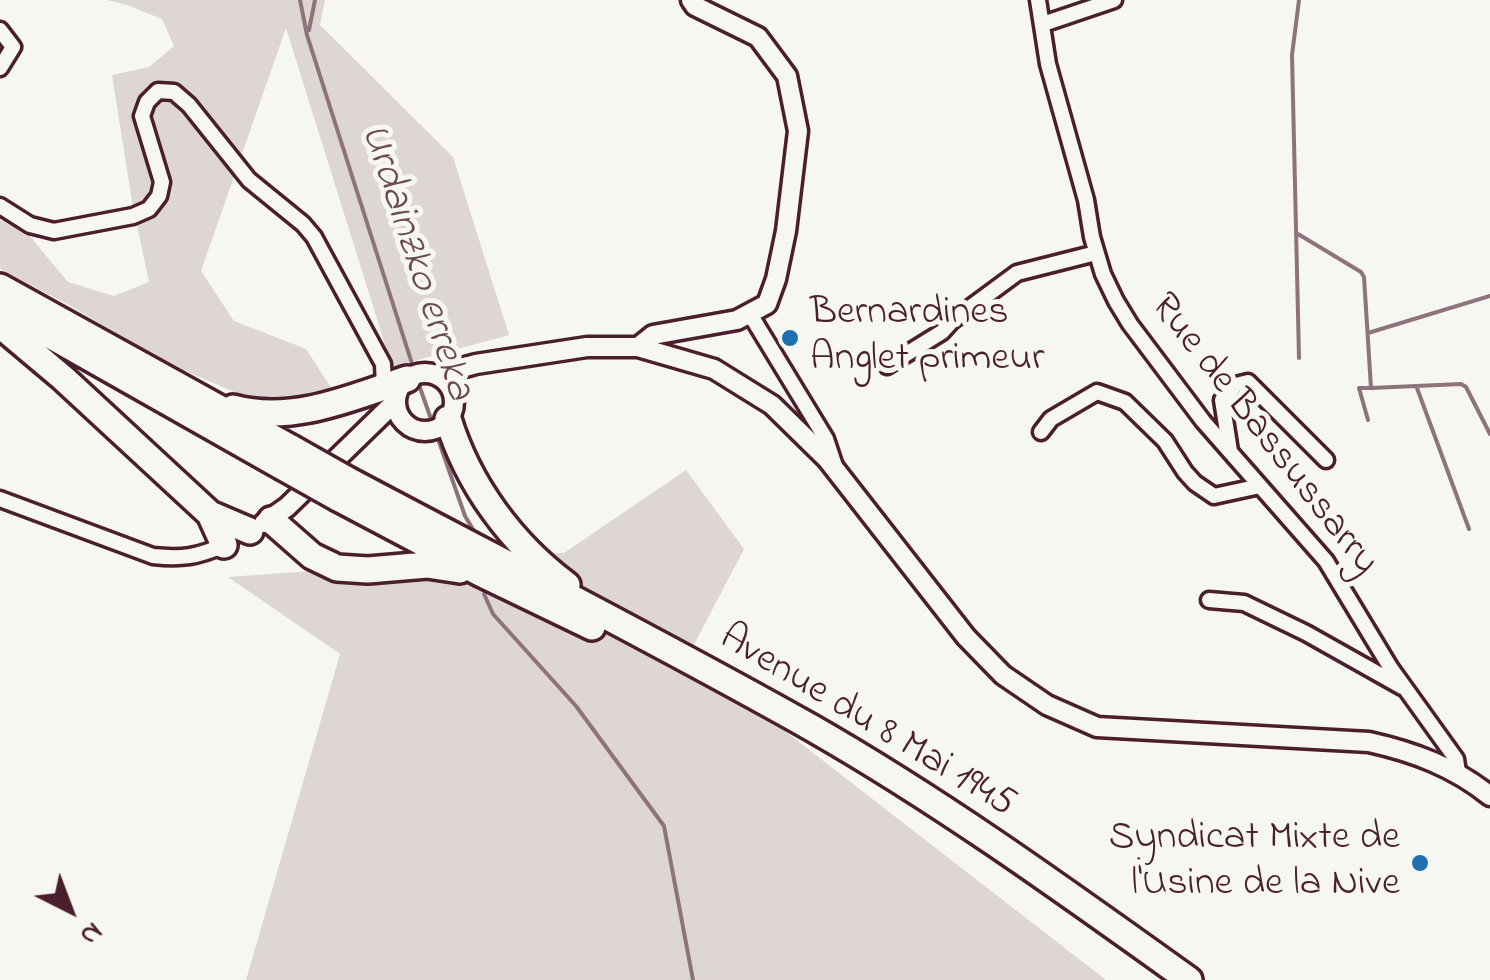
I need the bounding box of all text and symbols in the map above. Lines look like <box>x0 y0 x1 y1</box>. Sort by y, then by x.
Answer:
water label: Urdainzko erreka <box>346 119 482 407</box>
street label: Rue de Bassussarry <box>1137 285 1387 587</box>
place label: Bernardines Anglet primeur <box>810 291 1044 385</box>
marker: Bernardines Anglet primeur <box>779 327 801 349</box>
street label: Avenue du 8 Mai 1945 <box>709 616 1023 830</box>
place label: Syndicat Mixte de l'Usine de la Nive <box>1109 816 1400 910</box>
marker: Syndicat Mixte de l'Usine de la Nive <box>1409 852 1431 874</box>
north arrow <box>20 860 120 960</box>
text: N <box>70 911 111 954</box>

